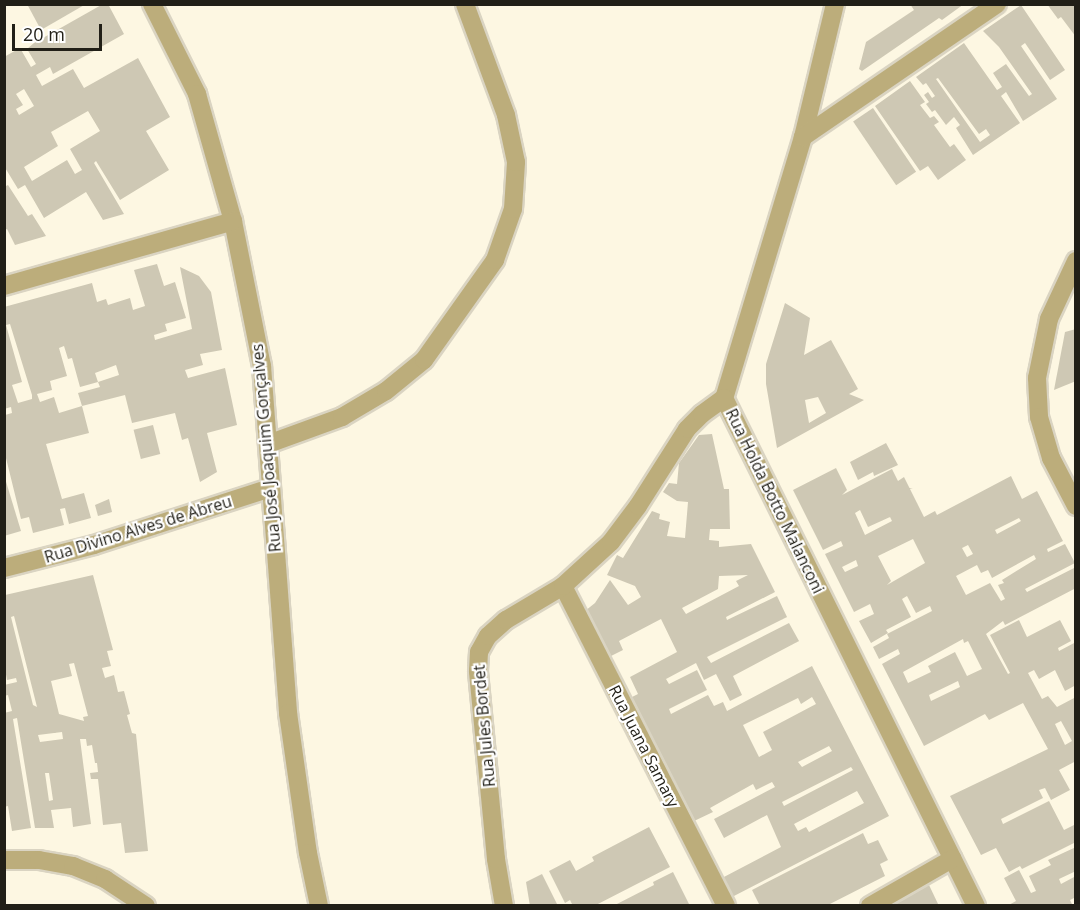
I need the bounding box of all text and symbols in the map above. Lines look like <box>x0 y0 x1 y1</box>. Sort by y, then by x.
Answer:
scale bar <box>15 12 105 50</box>
text: 20 m <box>23 22 65 46</box>
street label: Rua José Joaquim Gonçalves <box>247 343 285 553</box>
street label: Rua Holda Botto Malanconi <box>722 405 828 597</box>
street label: Rua Divino Alves de Abreu <box>42 491 234 567</box>
street label: Rua Jules Bordet <box>469 664 499 788</box>
street label: Rua Juana Samary <box>605 682 683 810</box>

